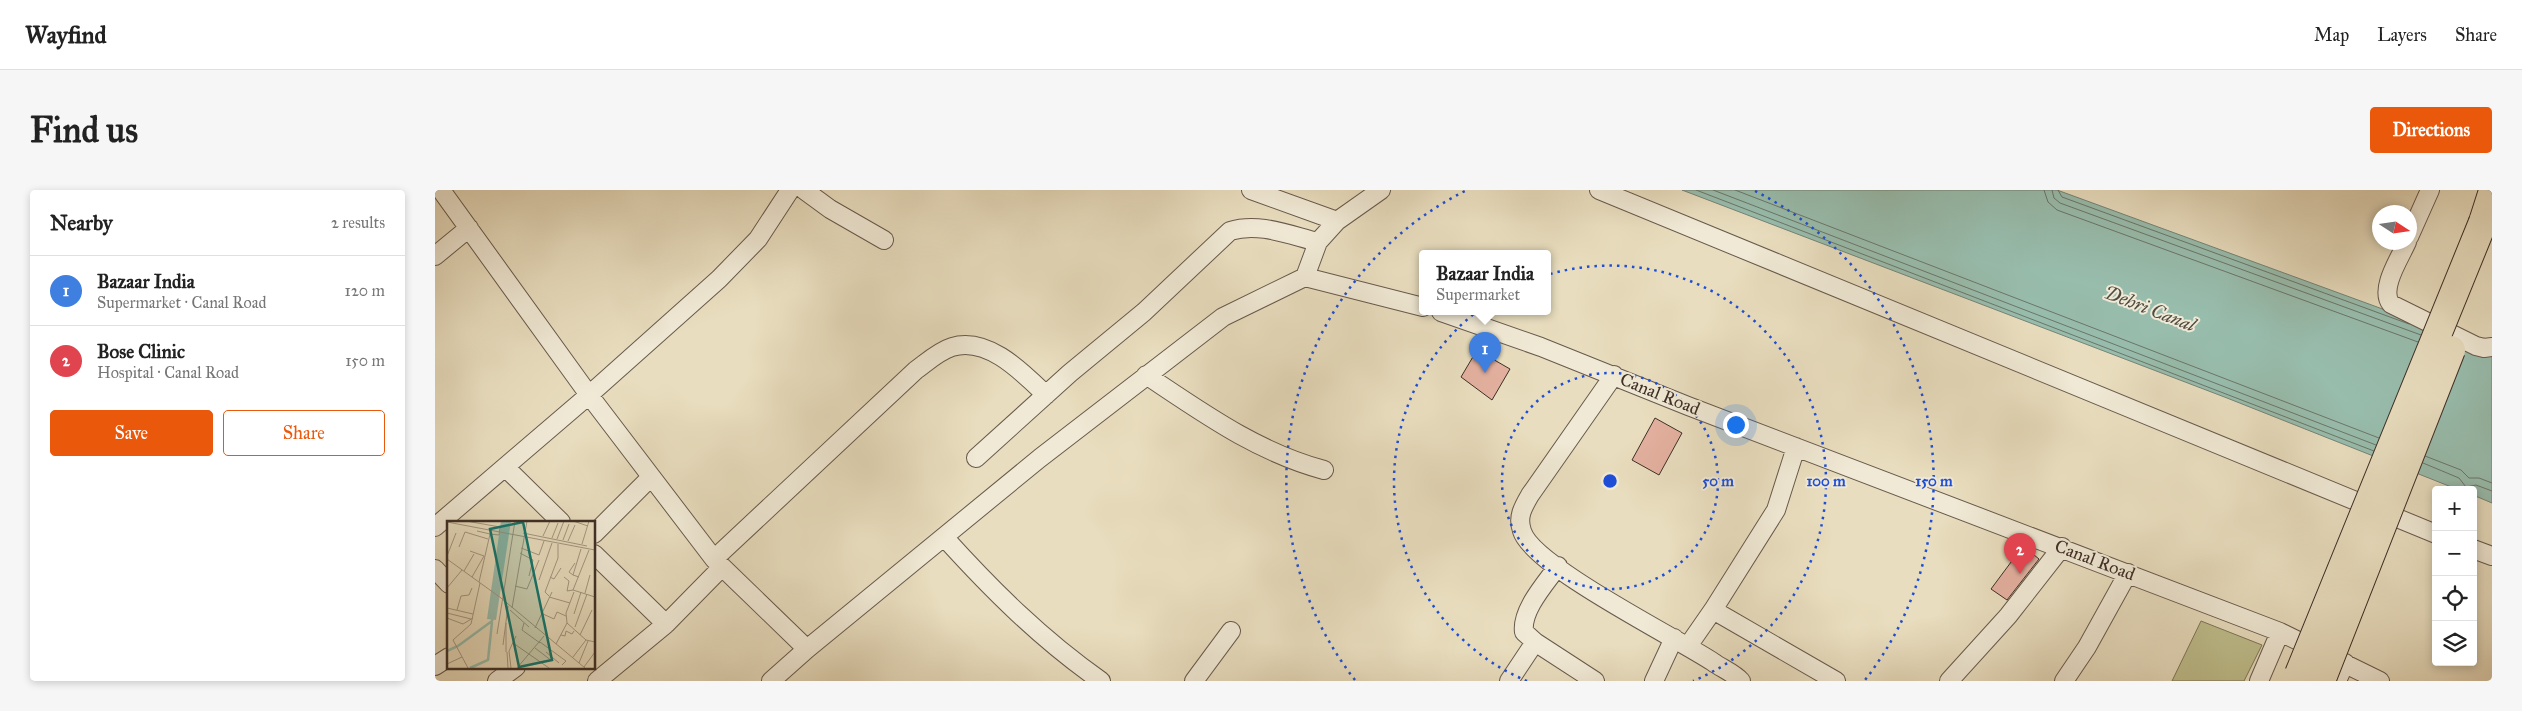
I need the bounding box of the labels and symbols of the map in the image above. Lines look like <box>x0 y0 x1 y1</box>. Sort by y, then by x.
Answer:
north arrow <box>2372 205 2417 250</box>
water label: Dehri Canal <box>2101 281 2201 337</box>
pin: 1 <box>1469 332 1501 373</box>
street label: Canal Road <box>1617 368 1703 420</box>
your location <box>1723 412 1749 438</box>
centre of rings <box>1601 472 1619 490</box>
text: 50 m <box>1702 472 1734 490</box>
text: 100 m <box>1806 472 1846 490</box>
text: 150 m <box>1915 472 1953 490</box>
inset map <box>447 521 595 668</box>
pin: 2 <box>2004 533 2036 574</box>
street label: Canal Road <box>2052 535 2138 585</box>

